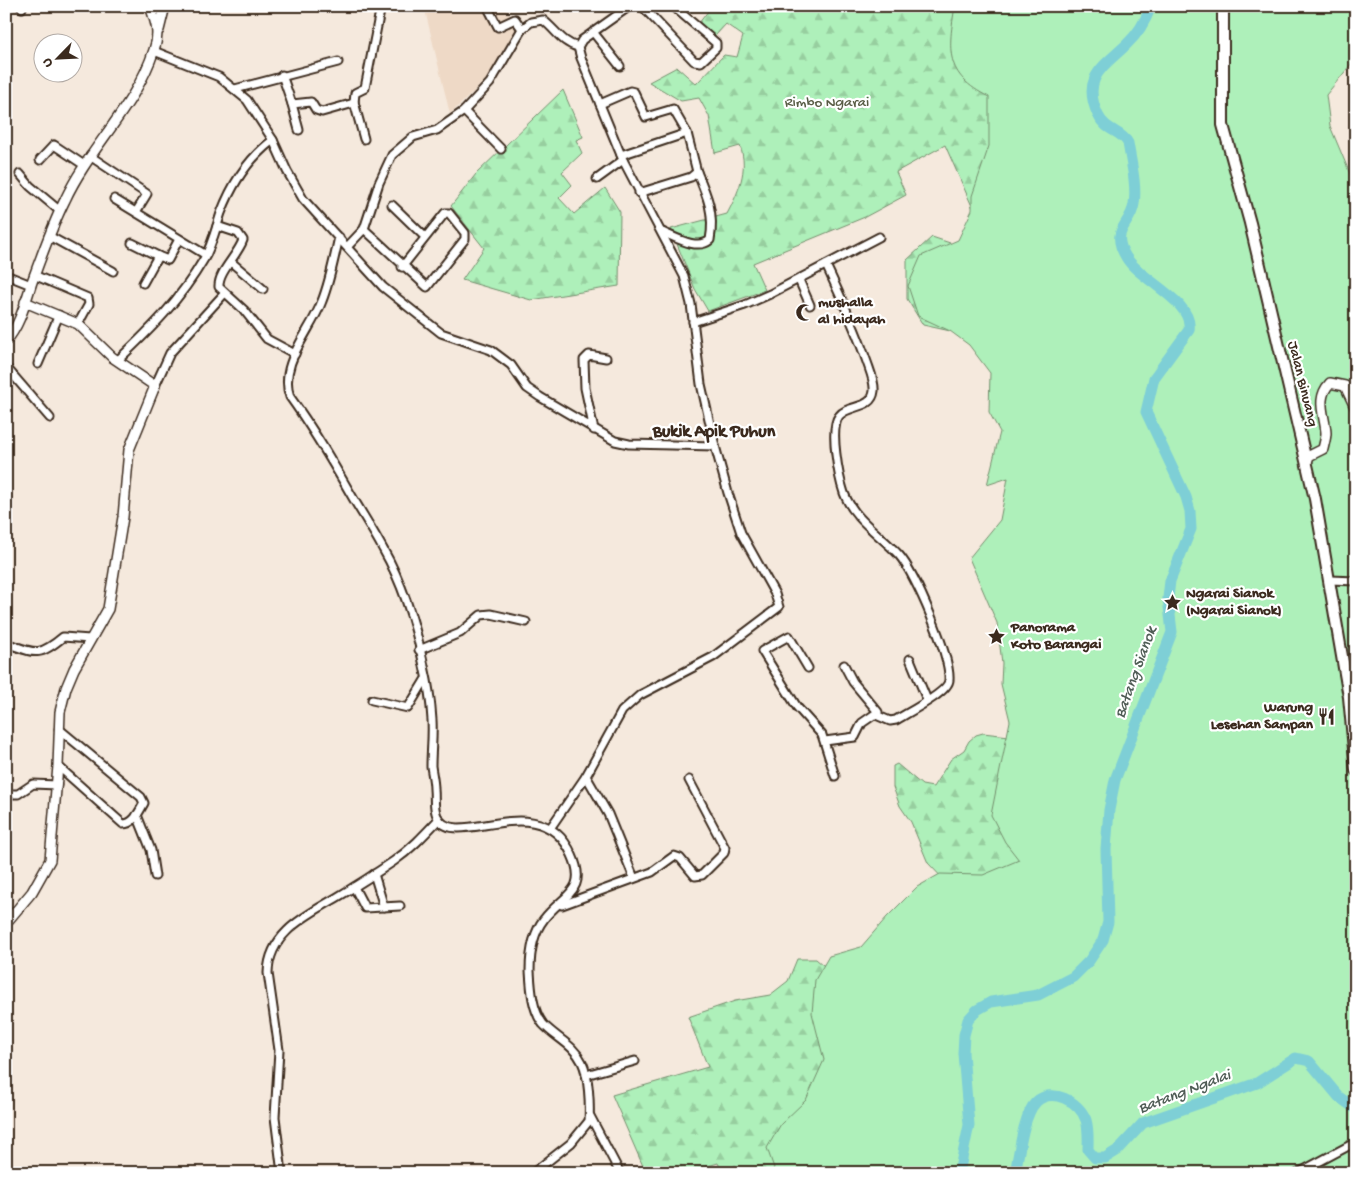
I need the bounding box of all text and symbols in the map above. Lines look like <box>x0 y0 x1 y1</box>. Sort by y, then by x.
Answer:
north arrow <box>32 32 82 82</box>
text: U <box>39 55 58 69</box>
park label: Rimbo Ngarai <box>785 94 869 112</box>
place label: mushalla al hidayah <box>817 294 885 329</box>
mosque icon: mushalla al hidayah <box>794 302 814 322</box>
street label: Jalan Binuang <box>1283 339 1321 429</box>
district label: Bukik Apik Puhun <box>652 422 776 443</box>
place label: Ngarai Sianok (Ngarai Sianok) <box>1186 585 1282 620</box>
place icon: Ngarai Sianok (Ngarai Sianok) <box>1162 593 1182 613</box>
place label: Panorama Koto Barangai <box>1010 619 1101 654</box>
water label: Batang Sianok <box>1112 623 1163 721</box>
place icon: Panorama Koto Barangai <box>987 627 1007 647</box>
place label: Warung Lesehan Sampan <box>1211 699 1314 734</box>
restaurant icon: Warung Lesehan Sampan <box>1317 707 1337 727</box>
water label: Batang Ngalai <box>1136 1066 1235 1119</box>

